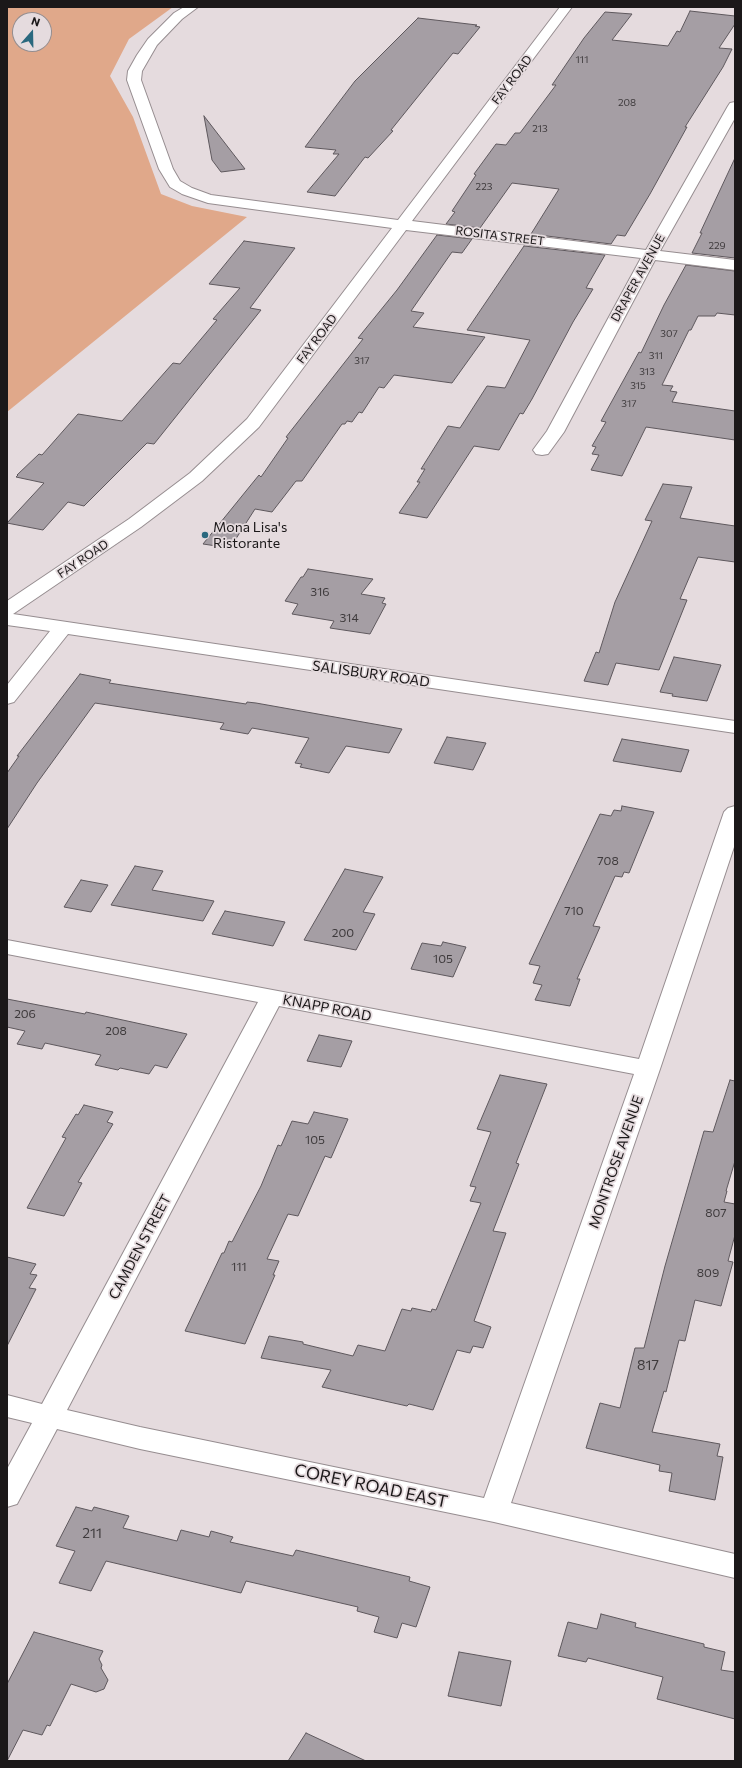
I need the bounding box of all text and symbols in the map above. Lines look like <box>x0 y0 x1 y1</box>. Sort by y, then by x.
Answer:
north arrow <box>12 12 52 52</box>
text: N <box>30 14 42 29</box>
street label: FAY ROAD <box>489 52 535 108</box>
house number: 111 <box>576 54 588 66</box>
house number: 208 <box>618 97 636 109</box>
house number: 213 <box>532 123 548 135</box>
house number: 223 <box>476 181 492 193</box>
street label: ROSITA STREET <box>455 223 545 249</box>
street label: DRAPER AVENUE <box>608 232 668 324</box>
house number: 229 <box>708 240 726 252</box>
street label: FAY ROAD <box>294 311 340 367</box>
house number: 307 <box>660 328 678 340</box>
house number: 311 <box>649 350 663 362</box>
house number: 317 <box>354 355 370 367</box>
house number: 313 <box>639 366 655 378</box>
house number: 315 <box>630 380 646 392</box>
house number: 317 <box>621 398 637 410</box>
place label: Mona Lisa's Ristorante <box>213 519 287 552</box>
marker: Mona Lisa's Ristorante <box>200 530 210 540</box>
street label: FAY ROAD <box>55 537 111 581</box>
house number: 316 <box>310 585 330 599</box>
house number: 314 <box>339 611 359 625</box>
street label: SALISBURY ROAD <box>311 657 431 691</box>
house number: 708 <box>597 854 619 868</box>
house number: 710 <box>564 904 584 918</box>
house number: 200 <box>332 926 354 940</box>
house number: 105 <box>433 952 453 966</box>
street label: KNAPP ROAD <box>281 991 373 1025</box>
house number: 206 <box>14 1007 36 1021</box>
house number: 208 <box>105 1024 127 1038</box>
street label: MONTROSE AVENUE <box>585 1093 647 1231</box>
house number: 105 <box>305 1133 325 1147</box>
street label: CAMDEN STREET <box>105 1192 175 1302</box>
house number: 807 <box>705 1206 727 1220</box>
house number: 111 <box>231 1260 247 1274</box>
house number: 809 <box>697 1266 719 1280</box>
house number: 817 <box>637 1357 659 1373</box>
street label: COREY ROAD EAST <box>293 1460 449 1512</box>
house number: 211 <box>82 1525 102 1541</box>

